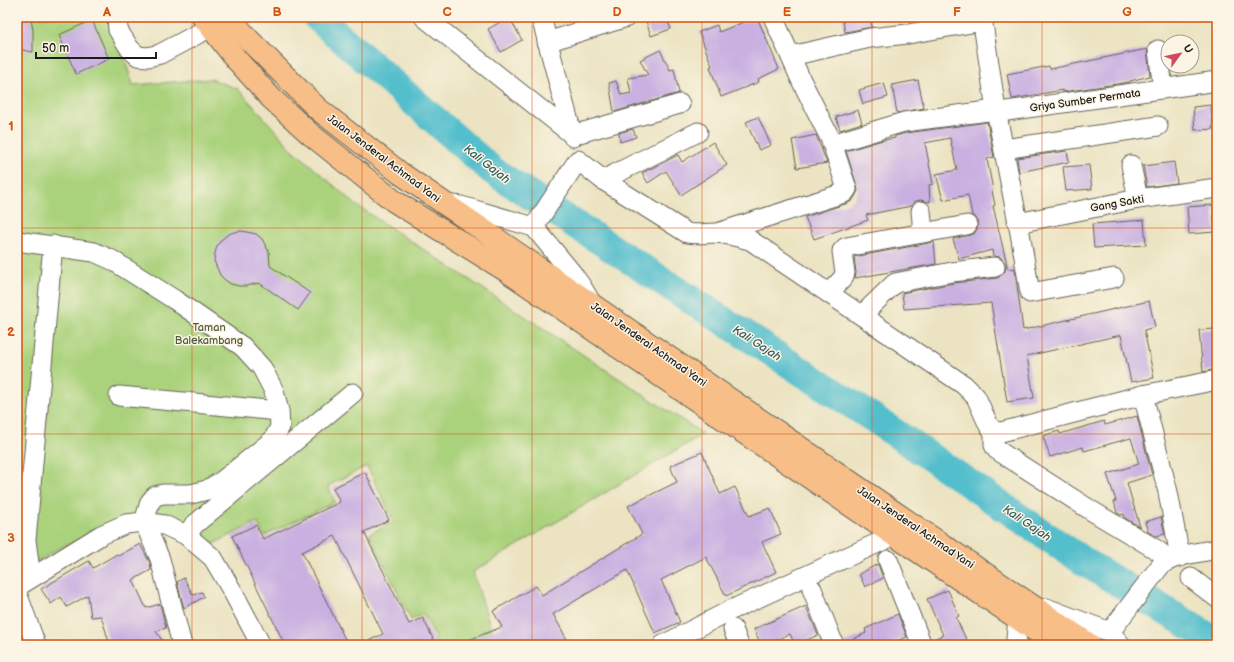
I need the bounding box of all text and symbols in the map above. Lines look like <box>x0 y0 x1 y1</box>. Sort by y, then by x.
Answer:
text: A <box>102 4 111 20</box>
text: B <box>272 4 282 20</box>
text: C <box>442 4 452 20</box>
text: D <box>612 4 622 20</box>
text: E <box>783 4 792 20</box>
text: F <box>953 4 961 20</box>
text: G <box>1122 4 1132 20</box>
scale bar <box>36 34 156 60</box>
north arrow <box>1160 34 1200 74</box>
text: 50 m <box>42 41 69 56</box>
text: U <box>1180 42 1196 56</box>
street label: Griya Sumber Permata <box>1029 86 1141 115</box>
street label: Jalan Jenderal Achmad Yani <box>325 112 443 205</box>
text: 1 <box>8 118 14 134</box>
water label: Kali Gajah <box>460 142 513 187</box>
street label: Gang Sakti <box>1089 192 1145 215</box>
street label: Jalan Jenderal Achmad Yani <box>588 299 709 389</box>
park label: Taman Balekambang <box>175 321 243 347</box>
water label: Kali Gajah <box>730 322 784 365</box>
text: 2 <box>7 324 15 340</box>
street label: Jalan Jenderal Achmad Yani <box>855 483 977 571</box>
water label: Kali Gajah <box>1000 502 1054 545</box>
text: 3 <box>7 530 15 546</box>

